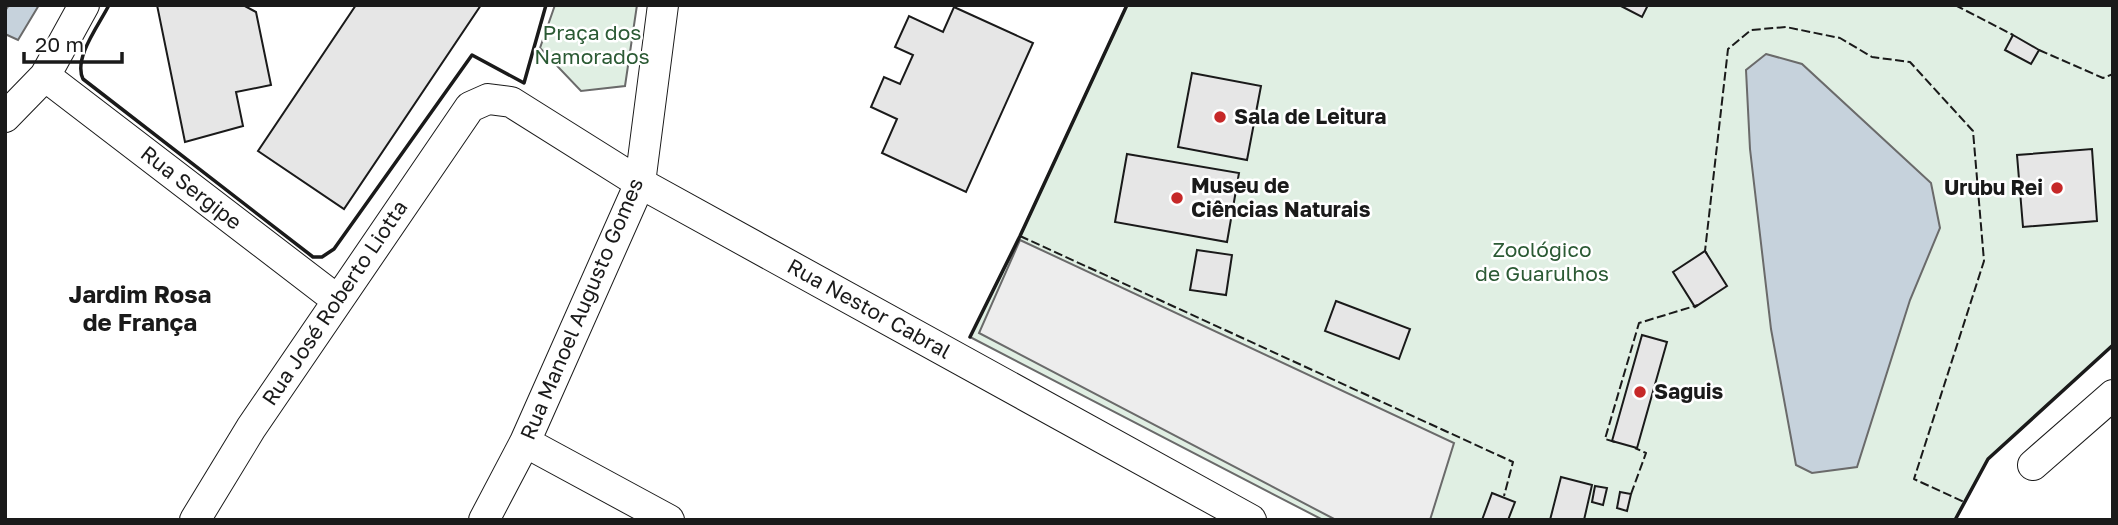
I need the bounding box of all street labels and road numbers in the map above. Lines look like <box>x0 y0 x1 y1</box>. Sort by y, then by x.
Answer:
street label: Rua Sergipe <box>136 140 247 235</box>
street label: Rua Manoel Augusto Gomes <box>514 174 648 443</box>
street label: Rua José Roberto Liotta <box>256 195 413 410</box>
street label: Rua Nestor Cabral <box>783 252 956 364</box>

